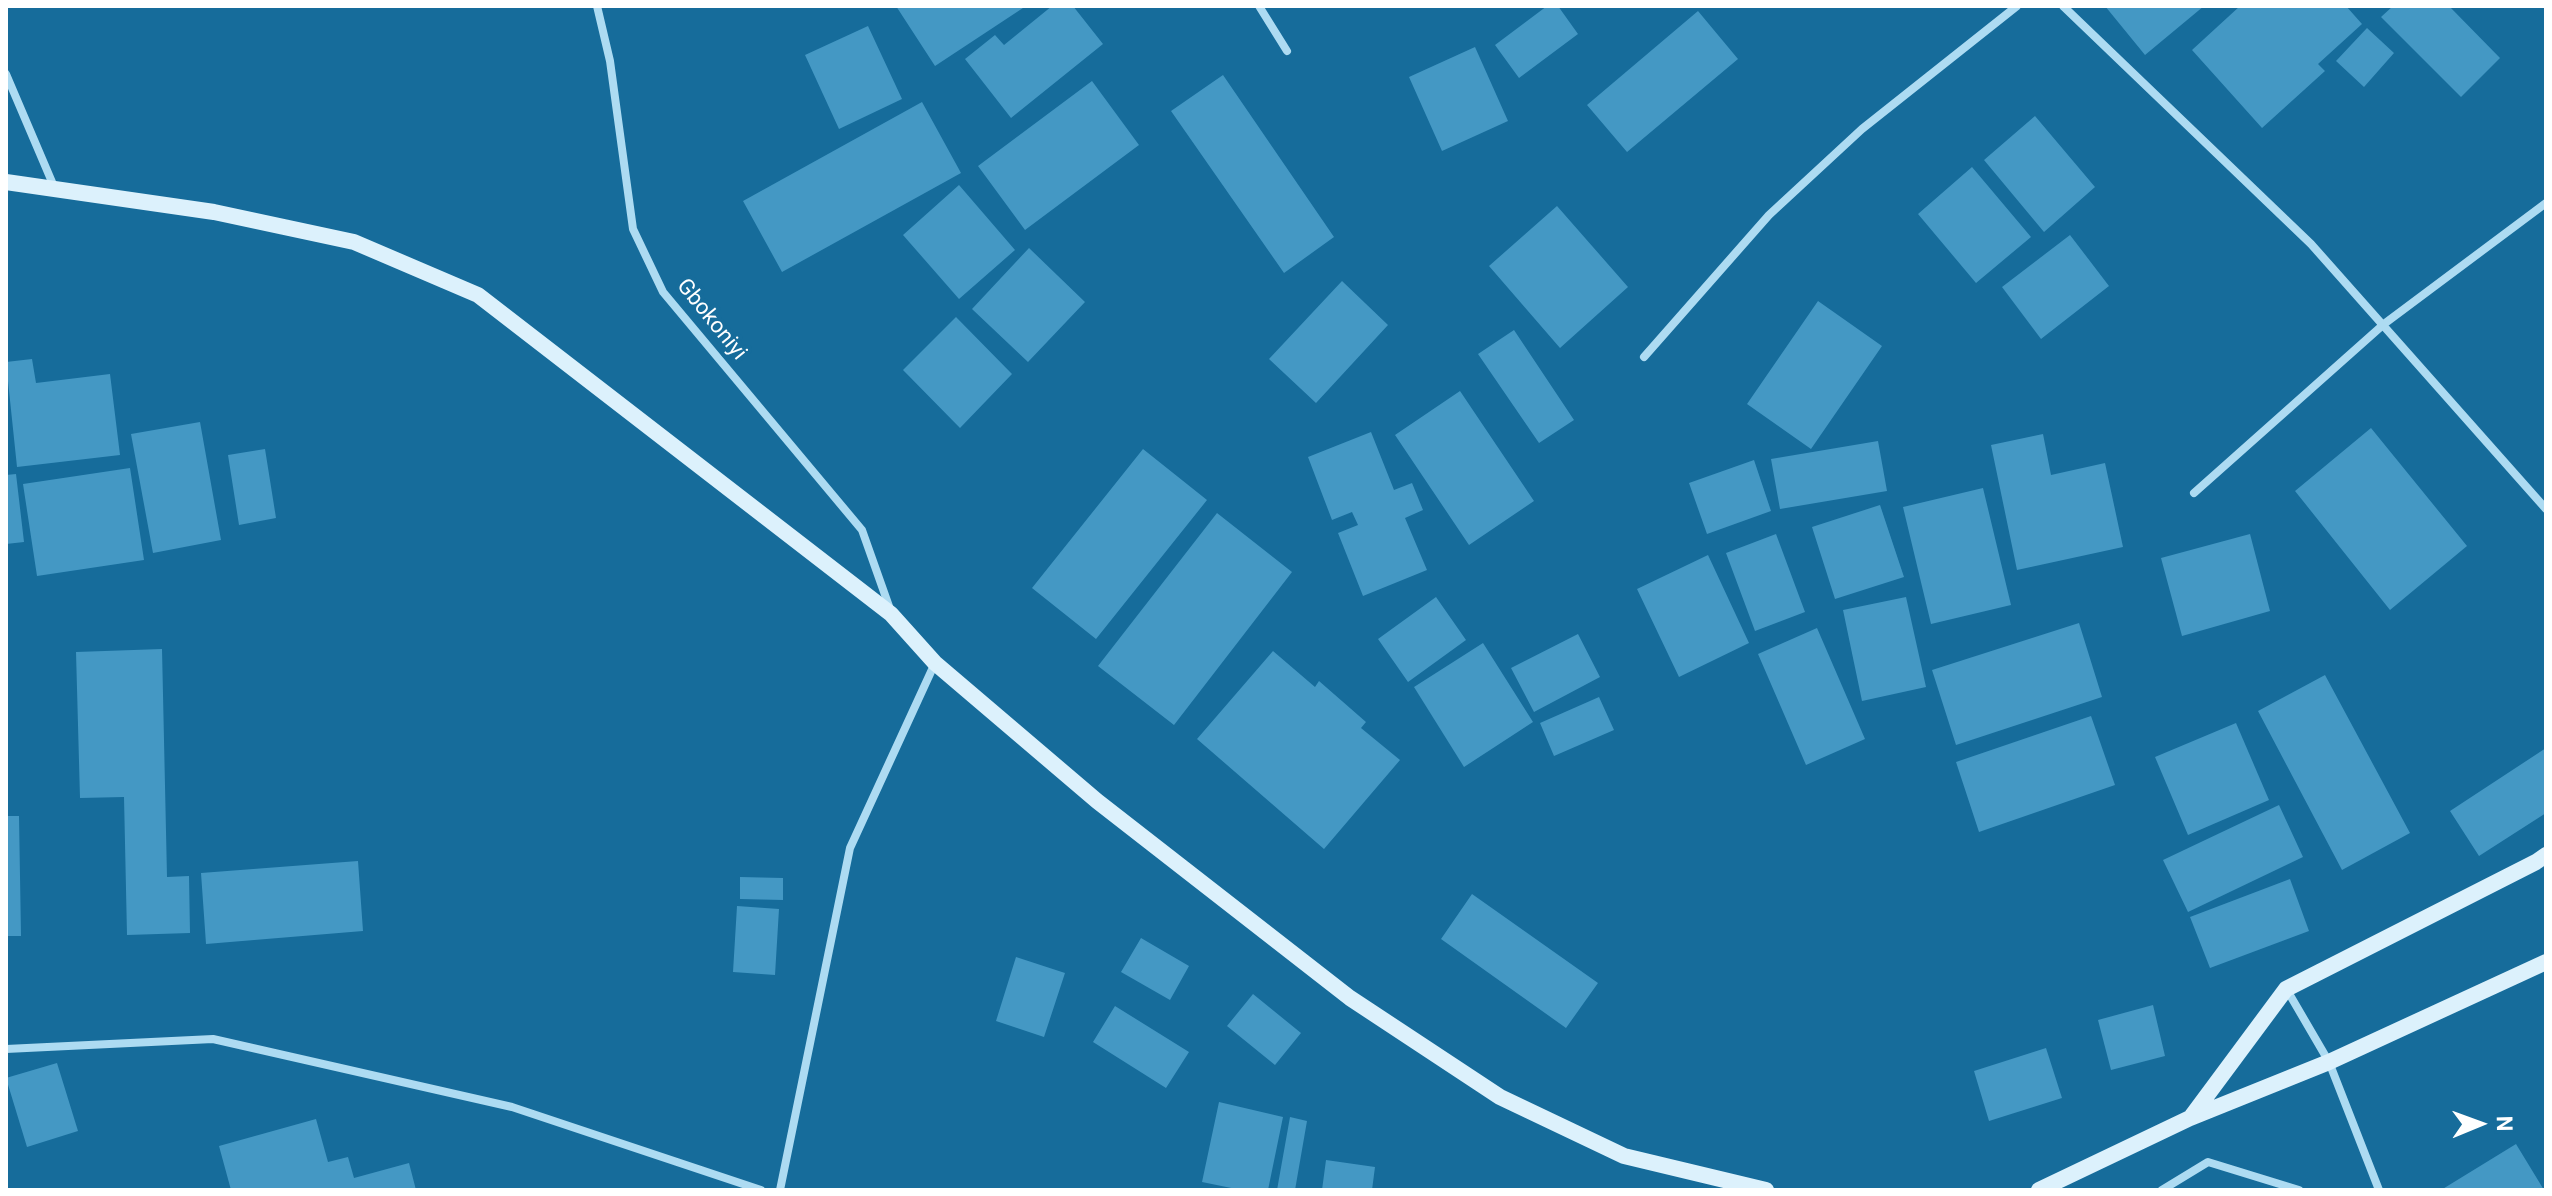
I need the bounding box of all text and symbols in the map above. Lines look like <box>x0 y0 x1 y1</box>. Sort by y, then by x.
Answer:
street label: Gbokoniyi <box>670 274 752 366</box>
north arrow <box>2440 1084 2520 1164</box>
text: N <box>2492 1116 2517 1132</box>

